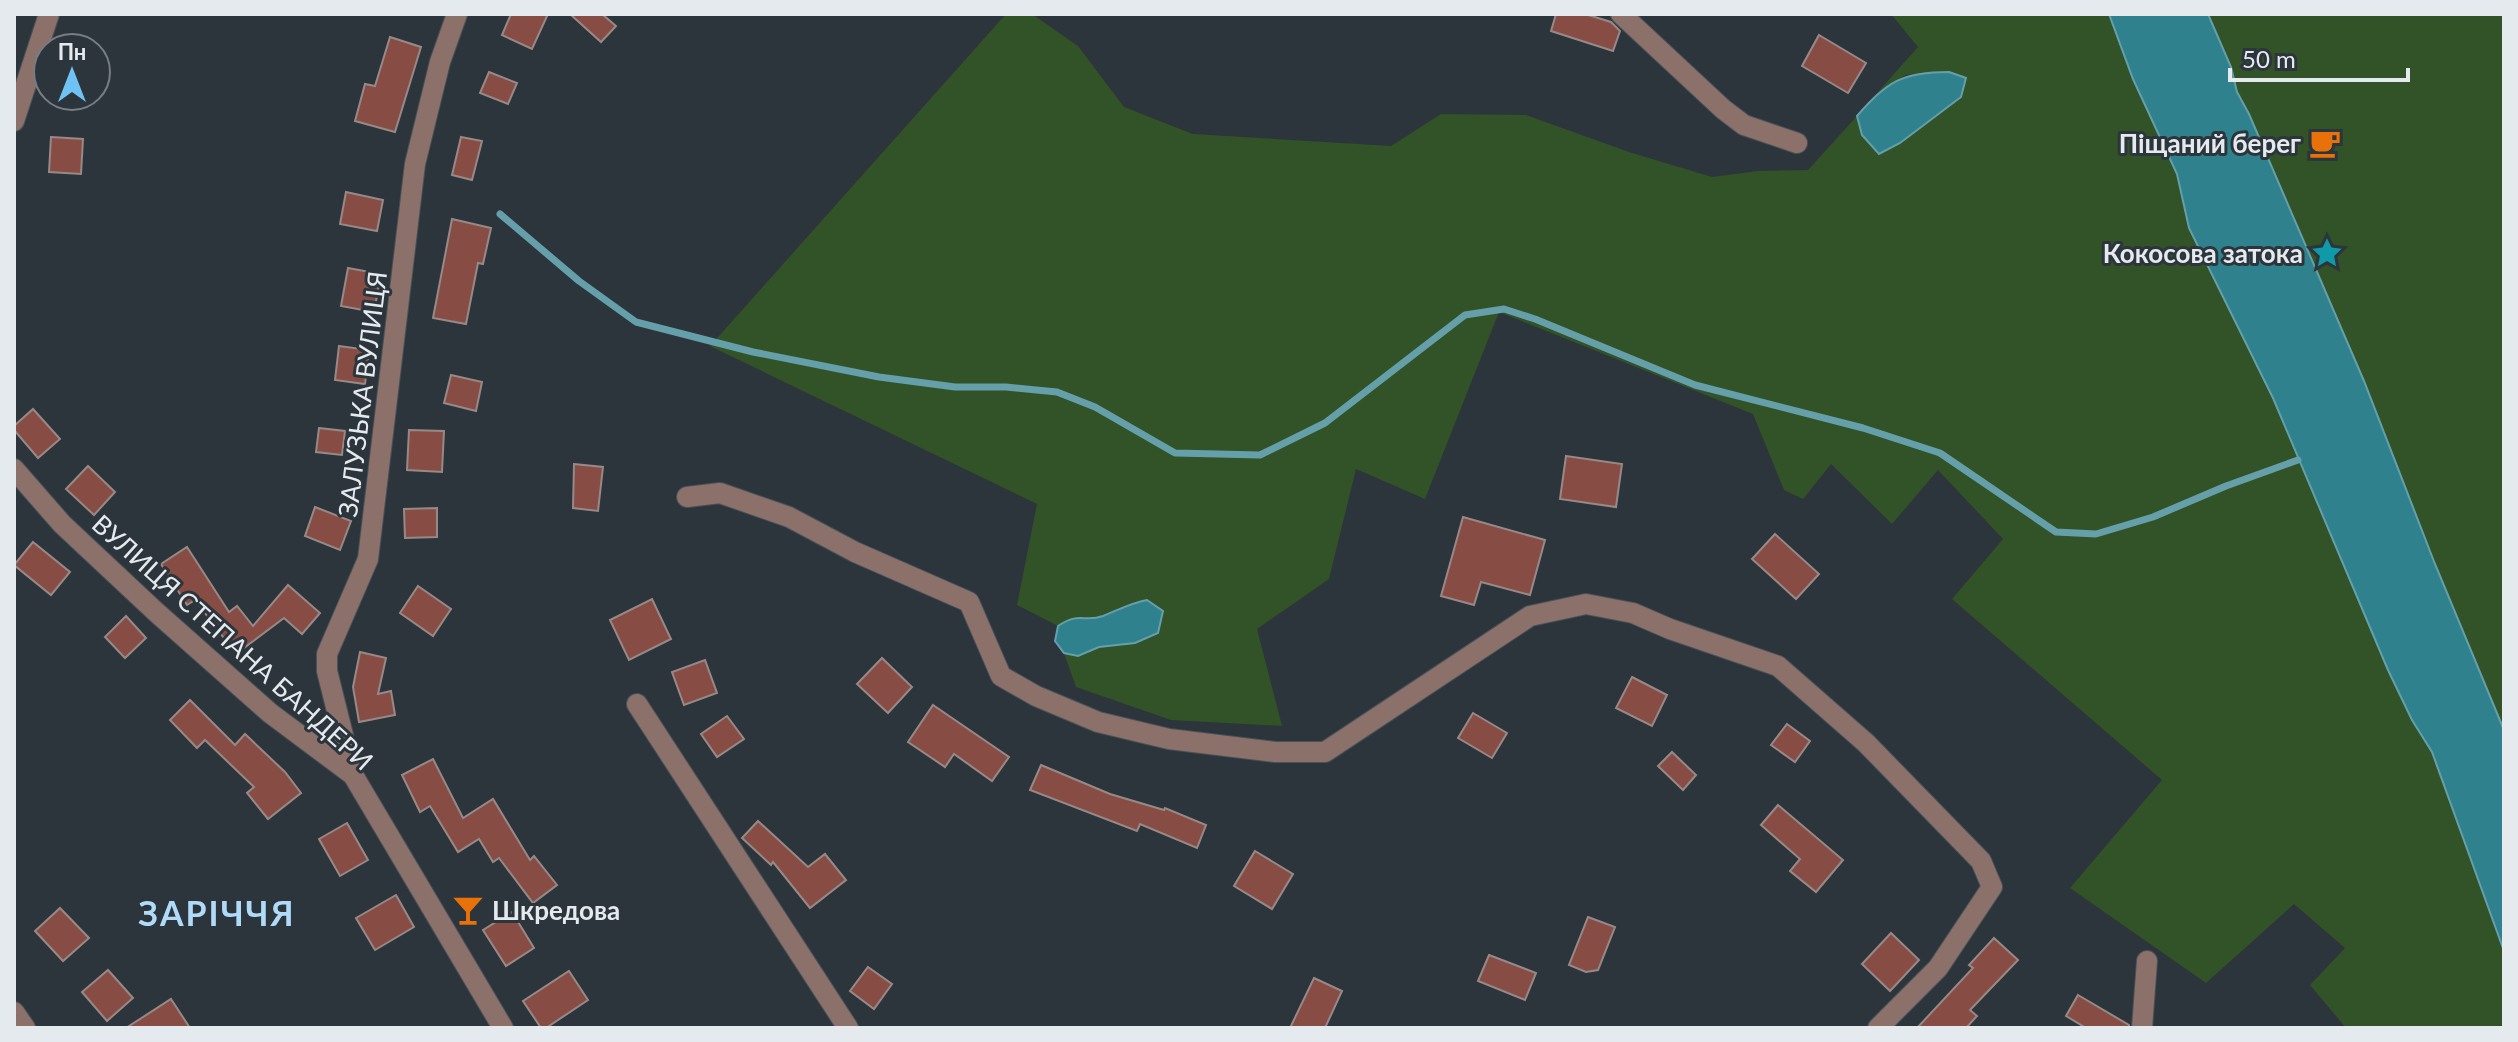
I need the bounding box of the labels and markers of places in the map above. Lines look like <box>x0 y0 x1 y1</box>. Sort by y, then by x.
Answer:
cafe icon: Піщаний берег <box>2308 126 2342 160</box>
place label: Піщаний берег <box>2119 127 2301 159</box>
place icon: Кокосова затока <box>2310 236 2344 270</box>
place label: Кокосова затока <box>2103 237 2303 269</box>
bar icon: Шкредова <box>451 893 485 927</box>
place label: Шкредова <box>492 894 620 926</box>

